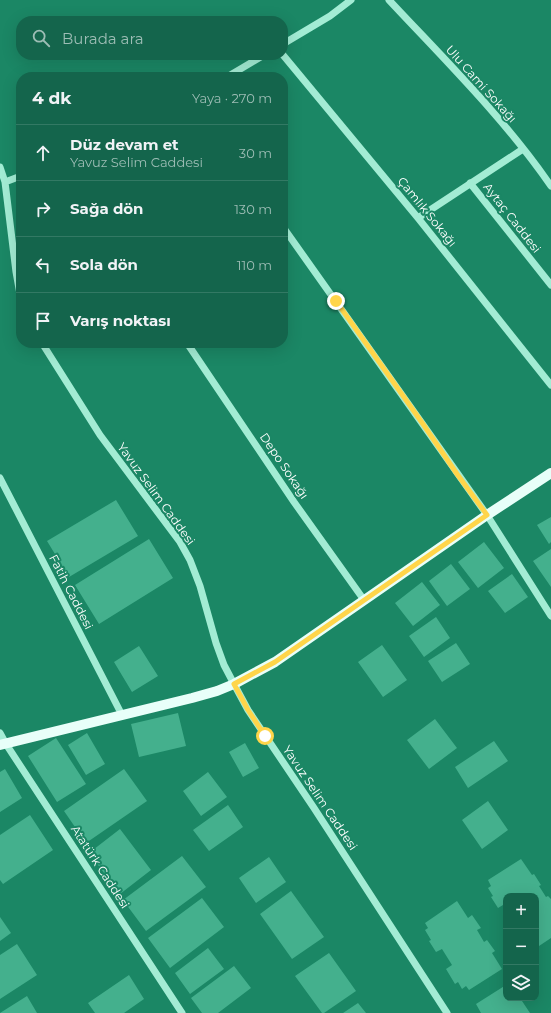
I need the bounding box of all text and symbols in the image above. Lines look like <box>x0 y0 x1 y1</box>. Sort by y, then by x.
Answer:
search box <box>16 16 288 60</box>
icon: search <box>30 27 52 49</box>
text: Burada ara <box>62 29 144 48</box>
street label: Ulu Cami Sokağı <box>443 42 520 125</box>
text: 4 dk <box>32 88 71 108</box>
text: Yaya · 270 m <box>192 90 272 106</box>
text: Düz devam et <box>70 135 179 154</box>
icon: ahead <box>32 142 54 164</box>
text: 30 m <box>239 145 272 161</box>
text: Yavuz Selim Caddesi <box>70 154 203 170</box>
street label: Çamlık Sokağı <box>395 174 460 250</box>
street label: Aytaç Caddesi <box>480 180 544 256</box>
icon: right <box>32 198 54 220</box>
text: Sağa dön <box>70 199 143 218</box>
text: 130 m <box>234 201 272 217</box>
icon: left <box>32 254 54 276</box>
text: Sola dön <box>70 255 138 274</box>
text: 110 m <box>237 257 272 273</box>
route end <box>327 292 345 310</box>
icon: arrive <box>32 310 54 332</box>
text: Varış noktası <box>70 311 171 330</box>
street label: Depo Sokağı <box>257 430 312 502</box>
street label: Yavuz Selim Caddesi <box>114 440 199 548</box>
street label: Fatih Caddesi <box>46 552 97 632</box>
route start <box>256 727 274 745</box>
street label: Yavuz Selim Caddesi <box>280 743 361 853</box>
street label: Atatürk Caddesi <box>68 822 133 911</box>
map controls <box>503 893 539 1001</box>
button: + <box>503 893 539 929</box>
button: − <box>503 929 539 965</box>
button: layers <box>503 965 539 1001</box>

